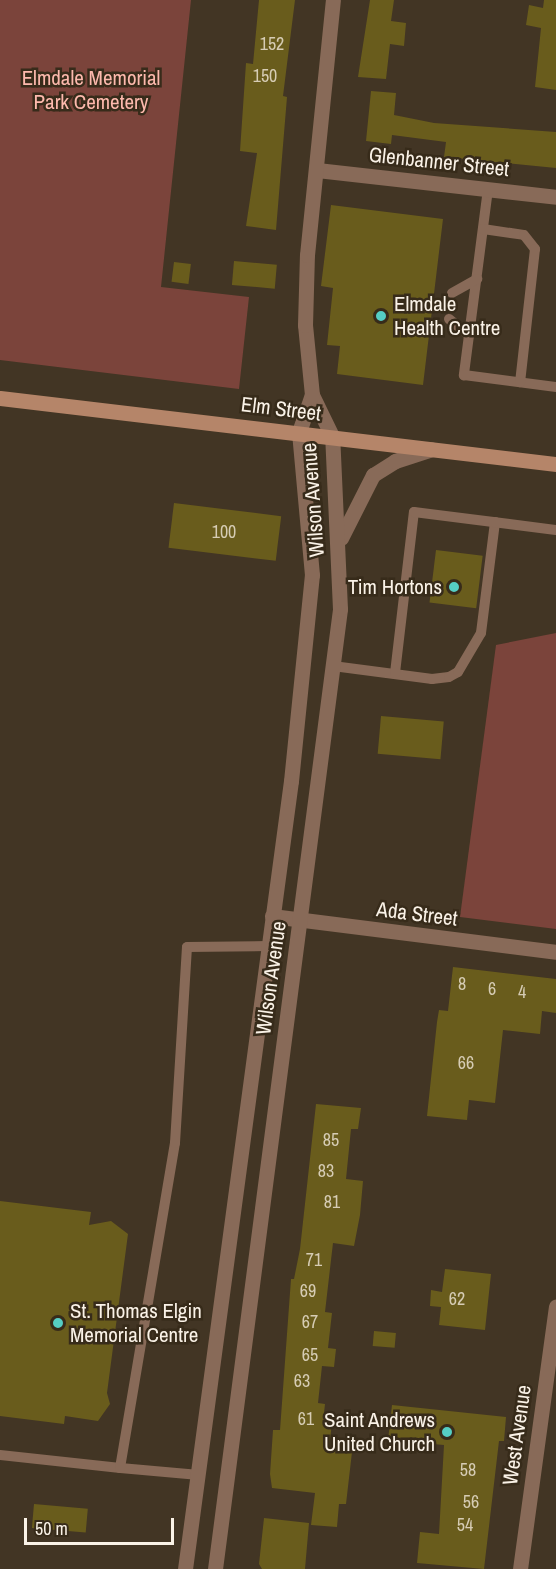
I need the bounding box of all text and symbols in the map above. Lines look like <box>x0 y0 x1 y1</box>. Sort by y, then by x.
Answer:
house number: 152 <box>260 33 284 55</box>
park label: Elmdale Memorial Park Cemetery <box>22 65 160 115</box>
house number: 150 <box>253 65 277 87</box>
street label: Glenbanner Street <box>368 142 510 182</box>
place label: Elmdale Health Centre <box>394 291 500 341</box>
marker: Elmdale Health Centre <box>372 307 390 325</box>
street label: Elm Street <box>240 392 322 426</box>
street label: Wilson Avenue <box>296 442 330 558</box>
house number: 100 <box>212 521 236 543</box>
place label: Tim Hortons <box>348 574 442 600</box>
marker: Tim Hortons <box>447 580 461 594</box>
street label: Ada Street <box>375 897 459 931</box>
street label: Wilson Avenue <box>250 919 292 1037</box>
house number: 8 <box>458 973 466 995</box>
house number: 6 <box>488 978 496 1000</box>
house number: 4 <box>518 981 526 1003</box>
house number: 66 <box>458 1052 474 1074</box>
house number: 85 <box>323 1129 339 1151</box>
house number: 83 <box>318 1160 334 1182</box>
house number: 81 <box>324 1191 340 1213</box>
house number: 71 <box>306 1249 322 1271</box>
house number: 69 <box>300 1280 316 1302</box>
house number: 62 <box>449 1288 465 1310</box>
place label: St. Thomas Elgin Memorial Centre <box>70 1298 202 1348</box>
house number: 67 <box>302 1311 318 1333</box>
marker: St. Thomas Elgin Memorial Centre <box>51 1316 65 1330</box>
house number: 65 <box>302 1344 318 1366</box>
house number: 63 <box>294 1370 310 1392</box>
street label: West Avenue <box>497 1383 537 1487</box>
place label: Saint Andrews United Church <box>323 1407 435 1457</box>
house number: 61 <box>298 1408 314 1430</box>
marker: Saint Andrews United Church <box>440 1425 454 1439</box>
house number: 58 <box>460 1459 476 1481</box>
house number: 56 <box>463 1491 479 1513</box>
scale bar <box>27 1506 177 1544</box>
house number: 54 <box>457 1514 473 1536</box>
text: 50 m <box>35 1516 68 1541</box>

